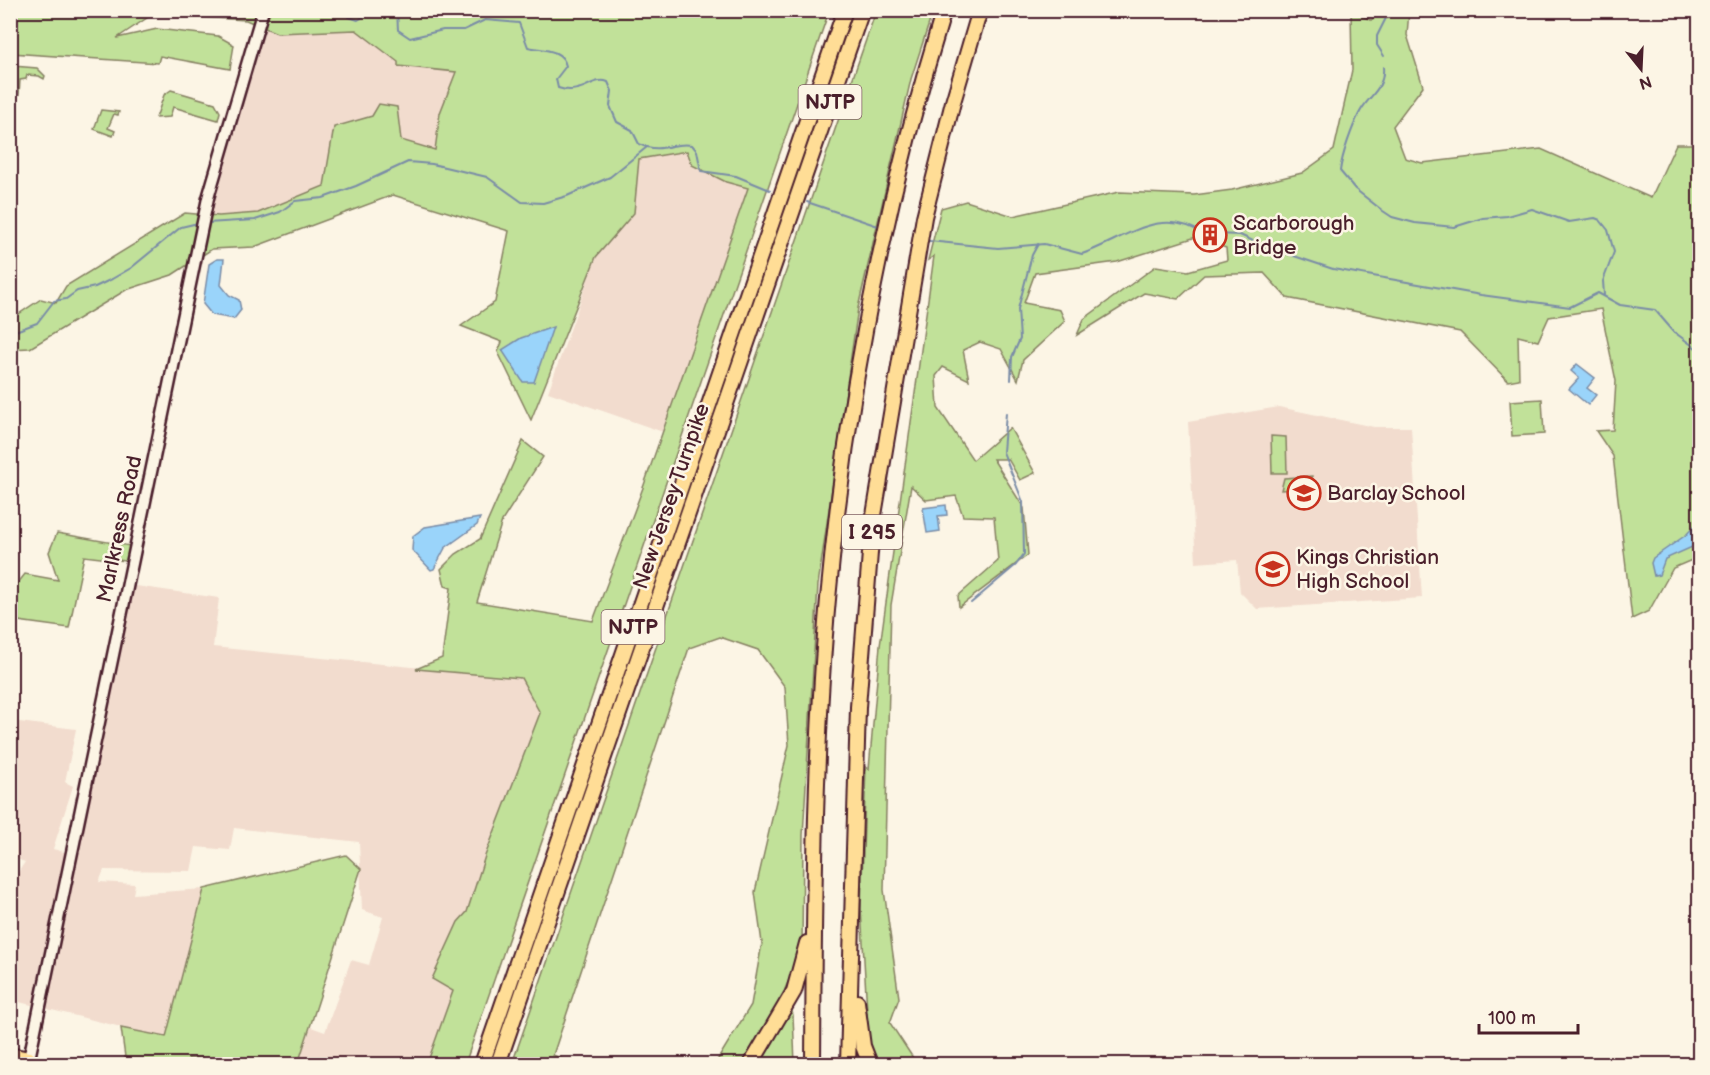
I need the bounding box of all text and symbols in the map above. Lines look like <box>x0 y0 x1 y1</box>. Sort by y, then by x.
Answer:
north arrow <box>1611 39 1671 99</box>
text: N <box>1637 71 1654 93</box>
road number: NJTP <box>798 85 862 119</box>
place label: Scarborough Bridge <box>1233 211 1354 260</box>
building icon: Scarborough Bridge <box>1192 217 1228 253</box>
street label: New Jersey Turnpike <box>628 400 715 592</box>
street label: Marlkress Road <box>92 453 147 605</box>
school or university icon: Barclay School <box>1286 475 1322 511</box>
place label: Barclay School <box>1327 481 1465 506</box>
road number: I 295 <box>842 515 902 549</box>
place label: Kings Christian High School <box>1296 545 1439 594</box>
school or university icon: Kings Christian High School <box>1255 551 1291 587</box>
road number: NJTP <box>602 610 664 644</box>
scale bar <box>1479 997 1578 1035</box>
text: 100 m <box>1488 1008 1536 1029</box>

